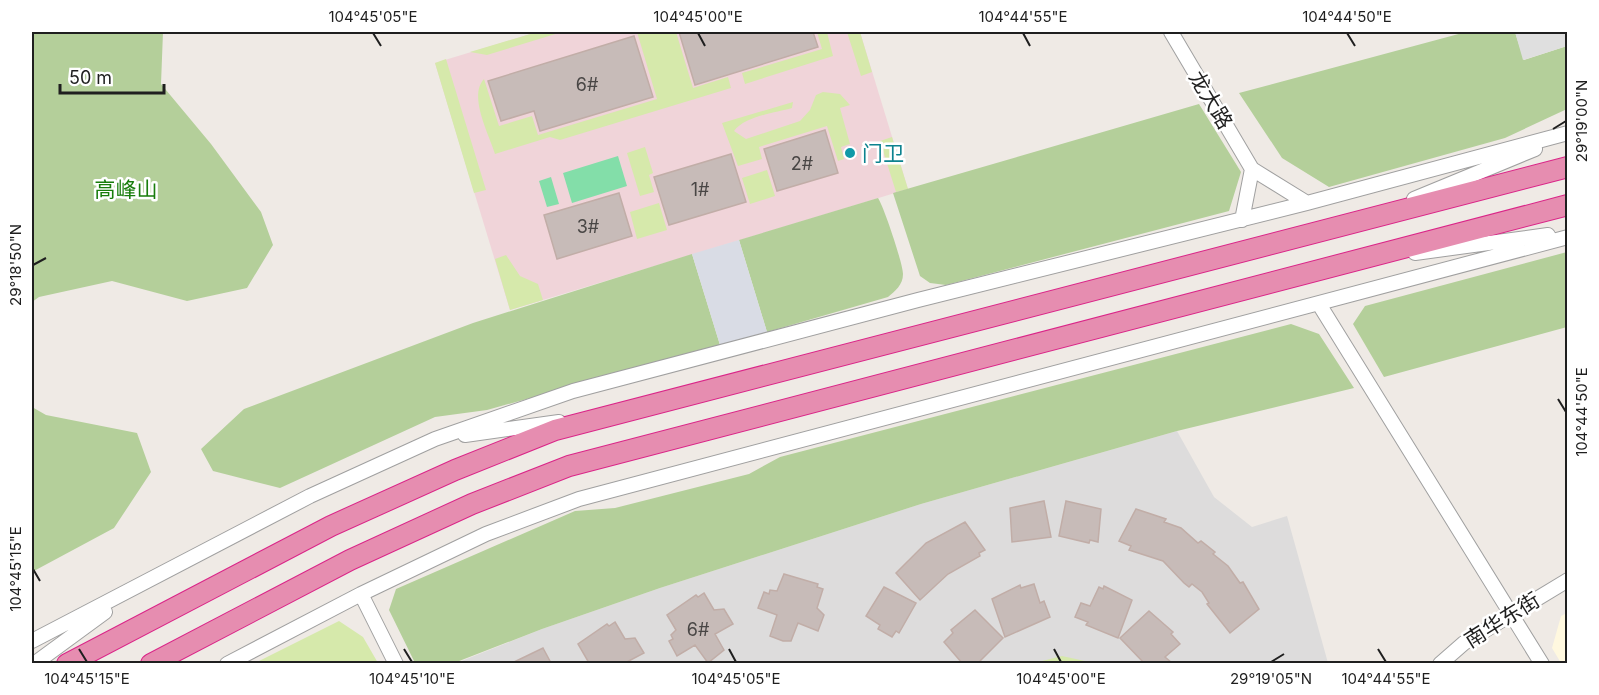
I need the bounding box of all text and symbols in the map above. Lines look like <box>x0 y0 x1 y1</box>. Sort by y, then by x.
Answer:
text: 104°45'05"E <box>328 7 418 26</box>
text: 104°45'00"E <box>653 7 743 26</box>
text: 104°44'55"E <box>978 7 1068 26</box>
text: 104°44'50"E <box>1302 7 1392 26</box>
scale bar <box>60 57 164 95</box>
text: 50 m <box>69 67 112 88</box>
street label: 龙大路 <box>1184 67 1238 133</box>
house number: 6# <box>576 74 599 95</box>
text: 29°19'00"N <box>1572 80 1591 162</box>
place label: 门卫 <box>862 141 904 166</box>
marker: 门卫 <box>843 146 857 160</box>
house number: 2# <box>791 153 814 174</box>
park label: 高峰山 <box>95 177 158 202</box>
house number: 1# <box>691 179 710 200</box>
house number: 3# <box>577 216 600 237</box>
text: 29°18'50"N <box>6 224 25 306</box>
text: 104°44'50"E <box>1572 367 1591 457</box>
text: 104°45'15"E <box>6 526 25 612</box>
street label: 南华东街 <box>1460 587 1544 653</box>
house number: 6# <box>687 619 710 640</box>
text: 104°45'15"E <box>44 669 130 688</box>
text: 104°45'10"E <box>369 669 455 688</box>
text: 104°45'05"E <box>691 669 781 688</box>
text: 104°45'00"E <box>1016 669 1106 688</box>
text: 29°19'05"N <box>1230 669 1312 688</box>
text: 104°44'55"E <box>1341 669 1431 688</box>

